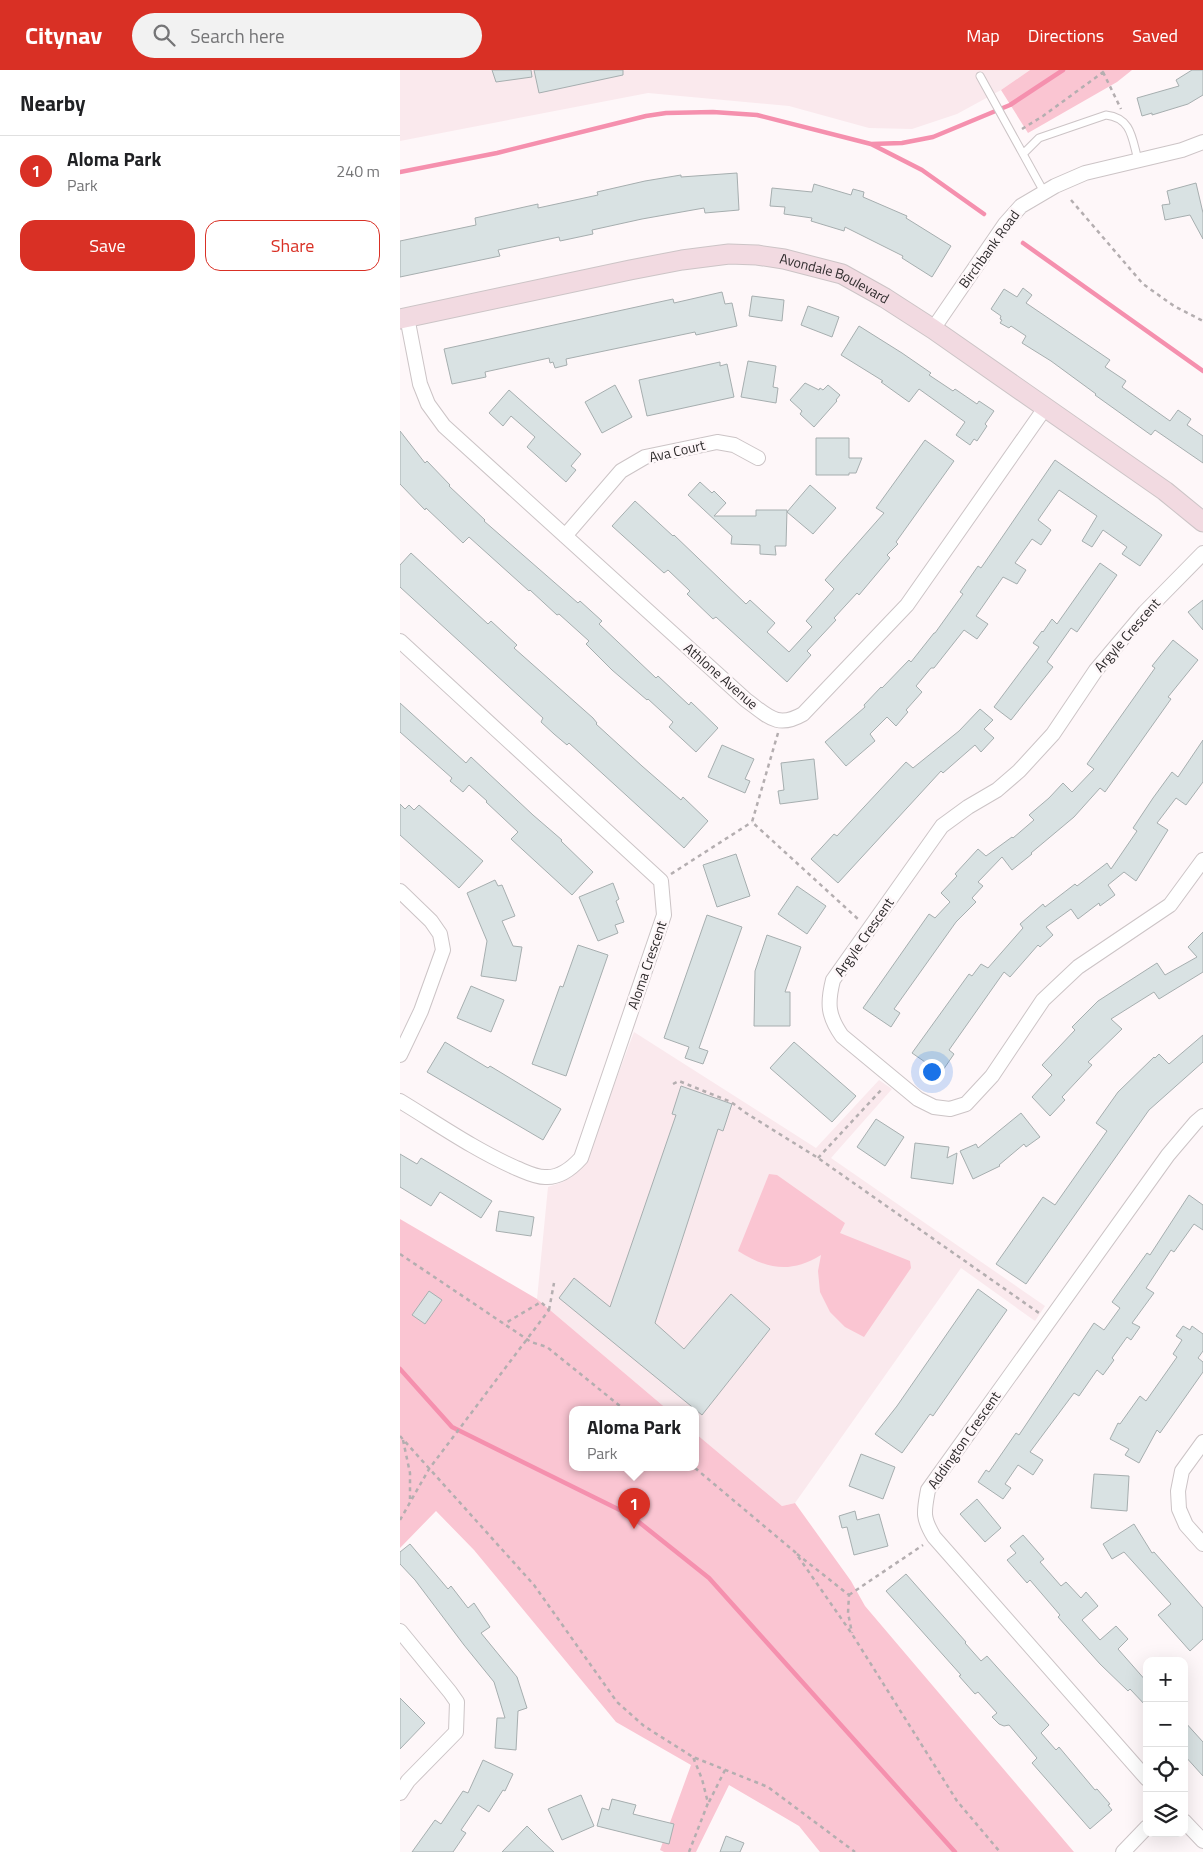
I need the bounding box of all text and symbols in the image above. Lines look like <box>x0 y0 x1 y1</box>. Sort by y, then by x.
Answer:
search box <box>132 13 482 58</box>
text: Citynav <box>25 17 102 53</box>
icon: search <box>150 21 178 49</box>
text: Search here <box>190 21 285 50</box>
text: Map <box>966 22 1000 49</box>
text: Directions <box>1028 22 1104 49</box>
text: Saved <box>1132 22 1178 49</box>
text: Nearby <box>20 87 85 119</box>
text: Aloma Park <box>67 144 161 173</box>
text: 1 <box>32 159 40 183</box>
text: 240 m <box>336 159 380 183</box>
text: Park <box>67 173 98 197</box>
street label: Birchbank Road <box>953 205 1024 292</box>
button: Save <box>20 220 195 271</box>
button: Share <box>205 220 380 271</box>
street label: Avondale Boulevard <box>778 247 893 308</box>
street label: Ava Court <box>647 434 707 467</box>
street label: Argyle Crescent <box>1089 593 1165 676</box>
street label: Athlone Avenue <box>679 637 763 714</box>
street label: Argyle Crescent <box>829 893 899 980</box>
street label: Aloma Crescent <box>622 918 671 1012</box>
your location <box>919 1059 945 1085</box>
street label: Addington Crescent <box>922 1386 1005 1493</box>
popup <box>569 1406 699 1471</box>
text: Aloma Park <box>587 1412 681 1441</box>
text: Park <box>587 1441 618 1465</box>
pin: 1 <box>618 1488 650 1529</box>
map controls <box>1143 1657 1188 1837</box>
button: + <box>1143 1657 1188 1702</box>
button: − <box>1143 1702 1188 1747</box>
button: locate <box>1143 1747 1188 1792</box>
button: layers <box>1143 1792 1188 1837</box>

